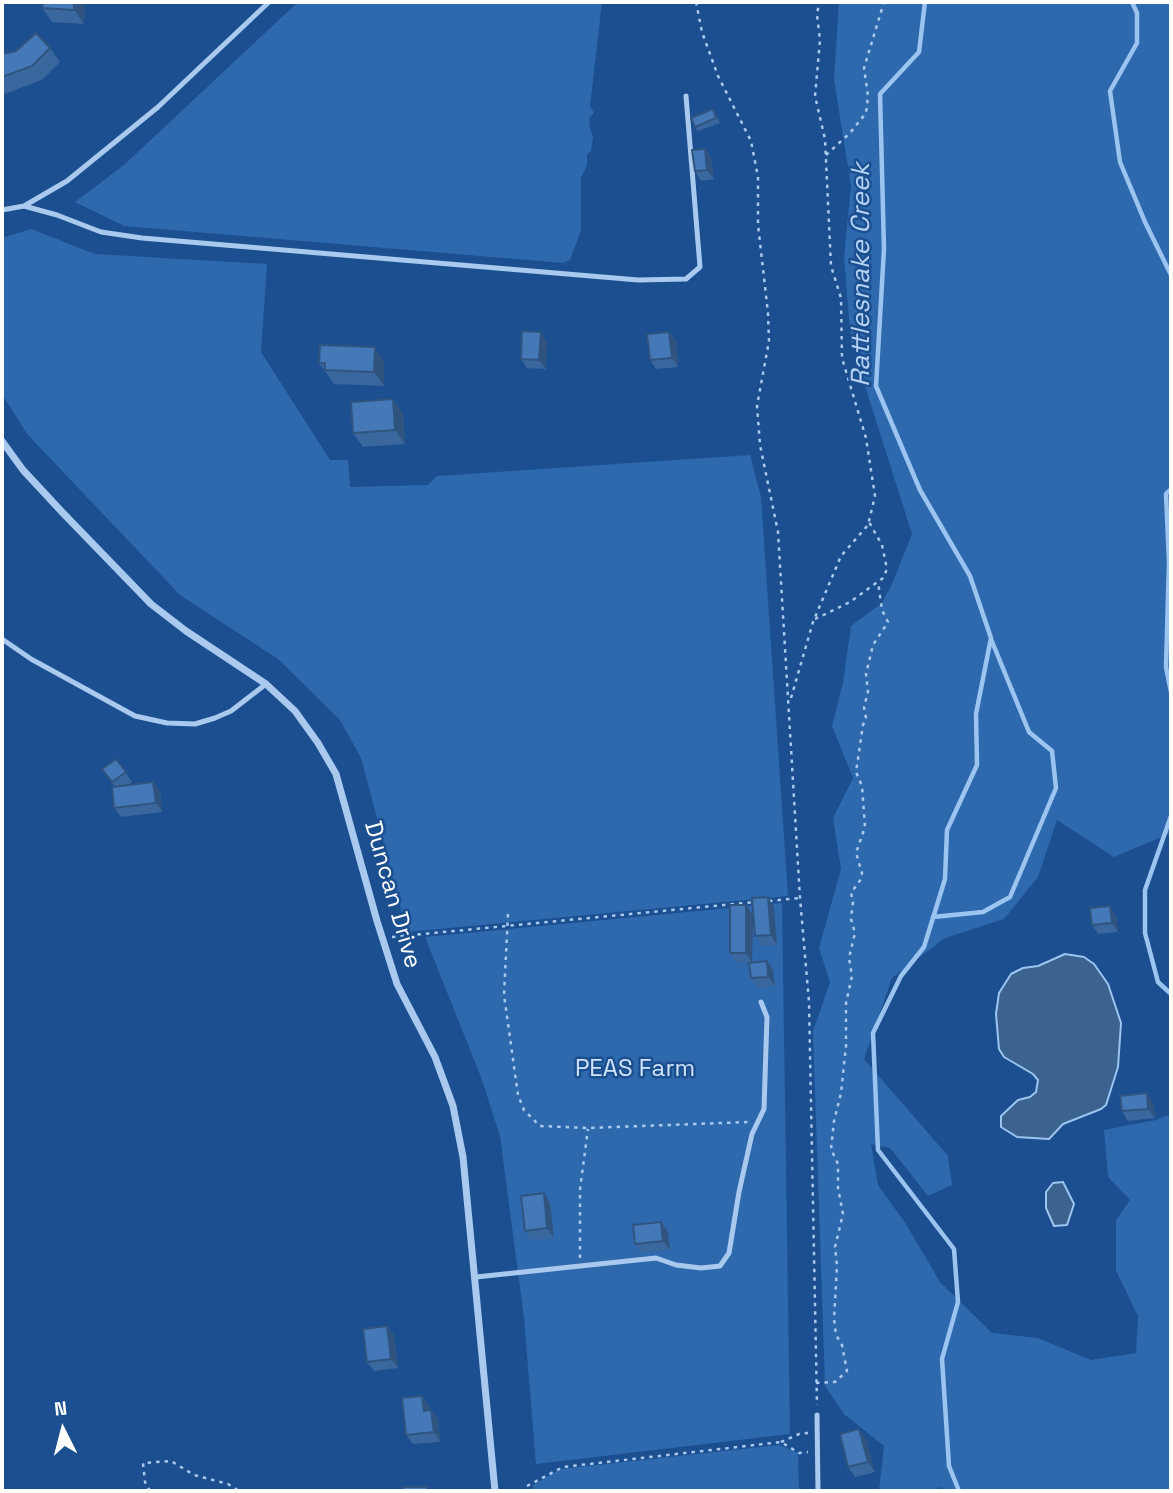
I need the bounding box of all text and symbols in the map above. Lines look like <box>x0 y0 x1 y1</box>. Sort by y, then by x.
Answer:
water label: Rattlesnake Creek <box>846 163 878 387</box>
street label: Duncan Drive <box>357 818 427 972</box>
park label: PEAS Farm <box>575 1055 695 1083</box>
north arrow <box>28 1395 98 1465</box>
text: N <box>53 1396 68 1422</box>

